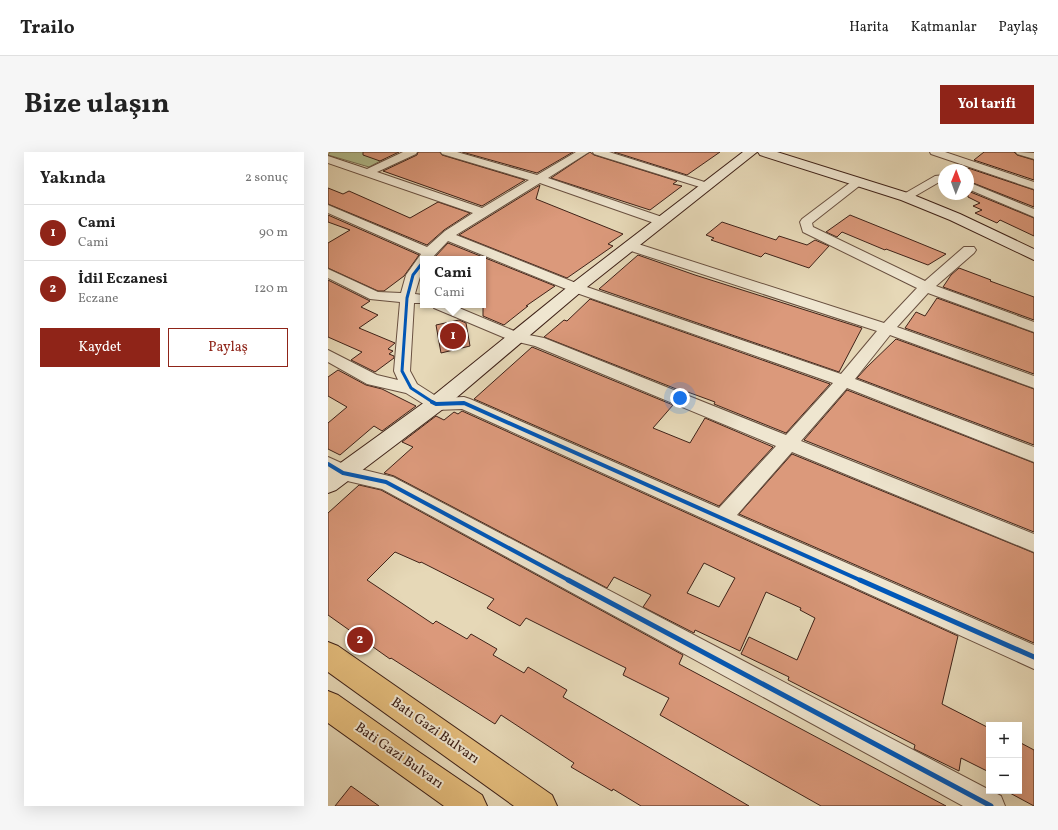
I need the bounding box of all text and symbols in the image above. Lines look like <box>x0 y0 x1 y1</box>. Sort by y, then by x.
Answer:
text: Trailo <box>20 15 75 41</box>
text: Harita <box>849 18 889 37</box>
text: Katmanlar <box>911 18 977 37</box>
text: Paylaş <box>999 18 1038 37</box>
text: Bize ulaşın <box>24 85 170 124</box>
button: Yol tarifi <box>940 85 1034 124</box>
north arrow <box>938 164 974 200</box>
text: Yakında <box>40 167 106 190</box>
text: 2 sonuç <box>245 169 288 187</box>
text: Cami <box>78 213 116 234</box>
text: 1 <box>50 224 56 242</box>
text: 90 m <box>259 224 288 242</box>
text: Cami <box>78 234 108 252</box>
popup <box>420 256 486 308</box>
text: Cami <box>434 263 472 284</box>
text: İdil Eczanesi <box>78 269 168 290</box>
text: 2 <box>50 280 56 298</box>
text: 120 m <box>254 280 288 298</box>
text: Cami <box>434 284 465 302</box>
text: Eczane <box>78 290 119 308</box>
pin: 1 <box>440 321 466 351</box>
button: Kaydet <box>40 328 160 367</box>
button: Paylaş <box>168 328 288 367</box>
your location <box>670 388 690 408</box>
pin: 2 <box>347 625 373 655</box>
street label: Batı Gazi Bulvarı <box>387 693 483 769</box>
street label: Bati Gazi Bulvarı <box>351 718 447 794</box>
map controls <box>986 722 1022 794</box>
button: + <box>986 722 1022 758</box>
button: − <box>986 758 1022 794</box>

